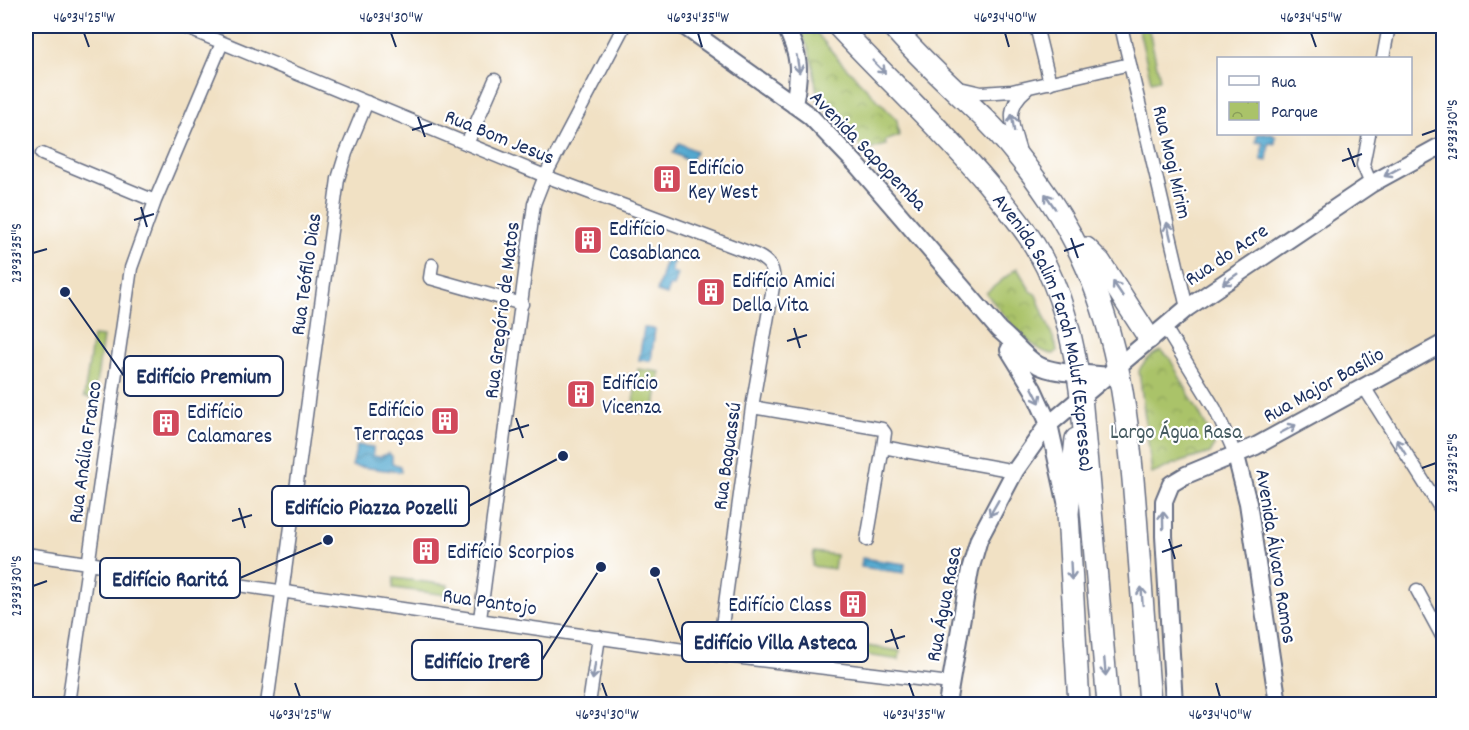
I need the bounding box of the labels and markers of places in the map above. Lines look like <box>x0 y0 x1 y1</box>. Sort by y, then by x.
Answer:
place label: Edifício Key West <box>688 155 758 209</box>
building icon: Edifício Key West <box>651 163 683 195</box>
place label: Edifício Casablanca <box>609 216 701 270</box>
building icon: Edifício Casablanca <box>572 224 604 256</box>
place label: Edifício Amici Della Vita <box>732 268 835 322</box>
building icon: Edifício Amici Della Vita <box>695 276 727 308</box>
callout: Edifício Premium <box>124 356 283 396</box>
place label: Edifício Vicenza <box>602 370 662 424</box>
building icon: Edifício Vicenza <box>565 378 597 410</box>
place label: Edifício Terraças <box>354 397 424 451</box>
place label: Edifício Calamares <box>187 399 272 453</box>
building icon: Edifício Terraças <box>429 405 461 437</box>
building icon: Edifício Calamares <box>150 407 182 439</box>
callout: Edifício Piazza Pozelli <box>272 486 469 526</box>
building icon: Edifício Scorpios <box>410 535 442 567</box>
place label: Edifício Scorpios <box>447 539 574 569</box>
callout: Edifício Raritá <box>100 558 240 598</box>
building icon: Edifício Class <box>837 588 869 620</box>
place label: Edifício Class <box>728 592 832 622</box>
callout: Edifício Villa Asteca <box>682 622 868 662</box>
callout: Edifício Irerê <box>412 640 542 680</box>

